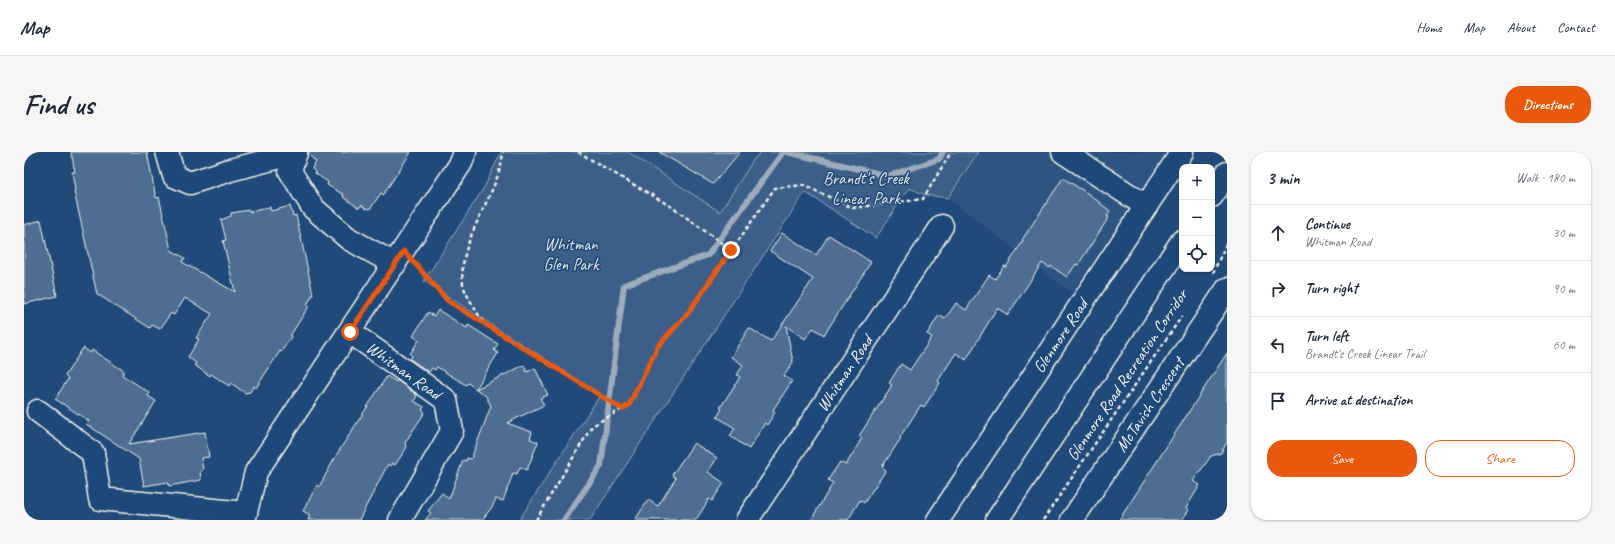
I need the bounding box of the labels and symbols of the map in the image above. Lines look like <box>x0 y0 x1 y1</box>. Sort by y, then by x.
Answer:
park label: Brandt's Creek Linear Park <box>823 168 911 209</box>
park label: Whitman Glen Park <box>544 234 600 275</box>
route end <box>722 241 740 259</box>
street label: Glenmore Road Recreation Corridor <box>1062 284 1193 465</box>
street label: Glenmore Road <box>1028 292 1094 377</box>
route start <box>341 323 359 341</box>
street label: Whitman Road <box>812 329 879 415</box>
street label: Whitman Road <box>362 337 448 406</box>
street label: McTavish Crescent <box>1110 351 1190 456</box>

